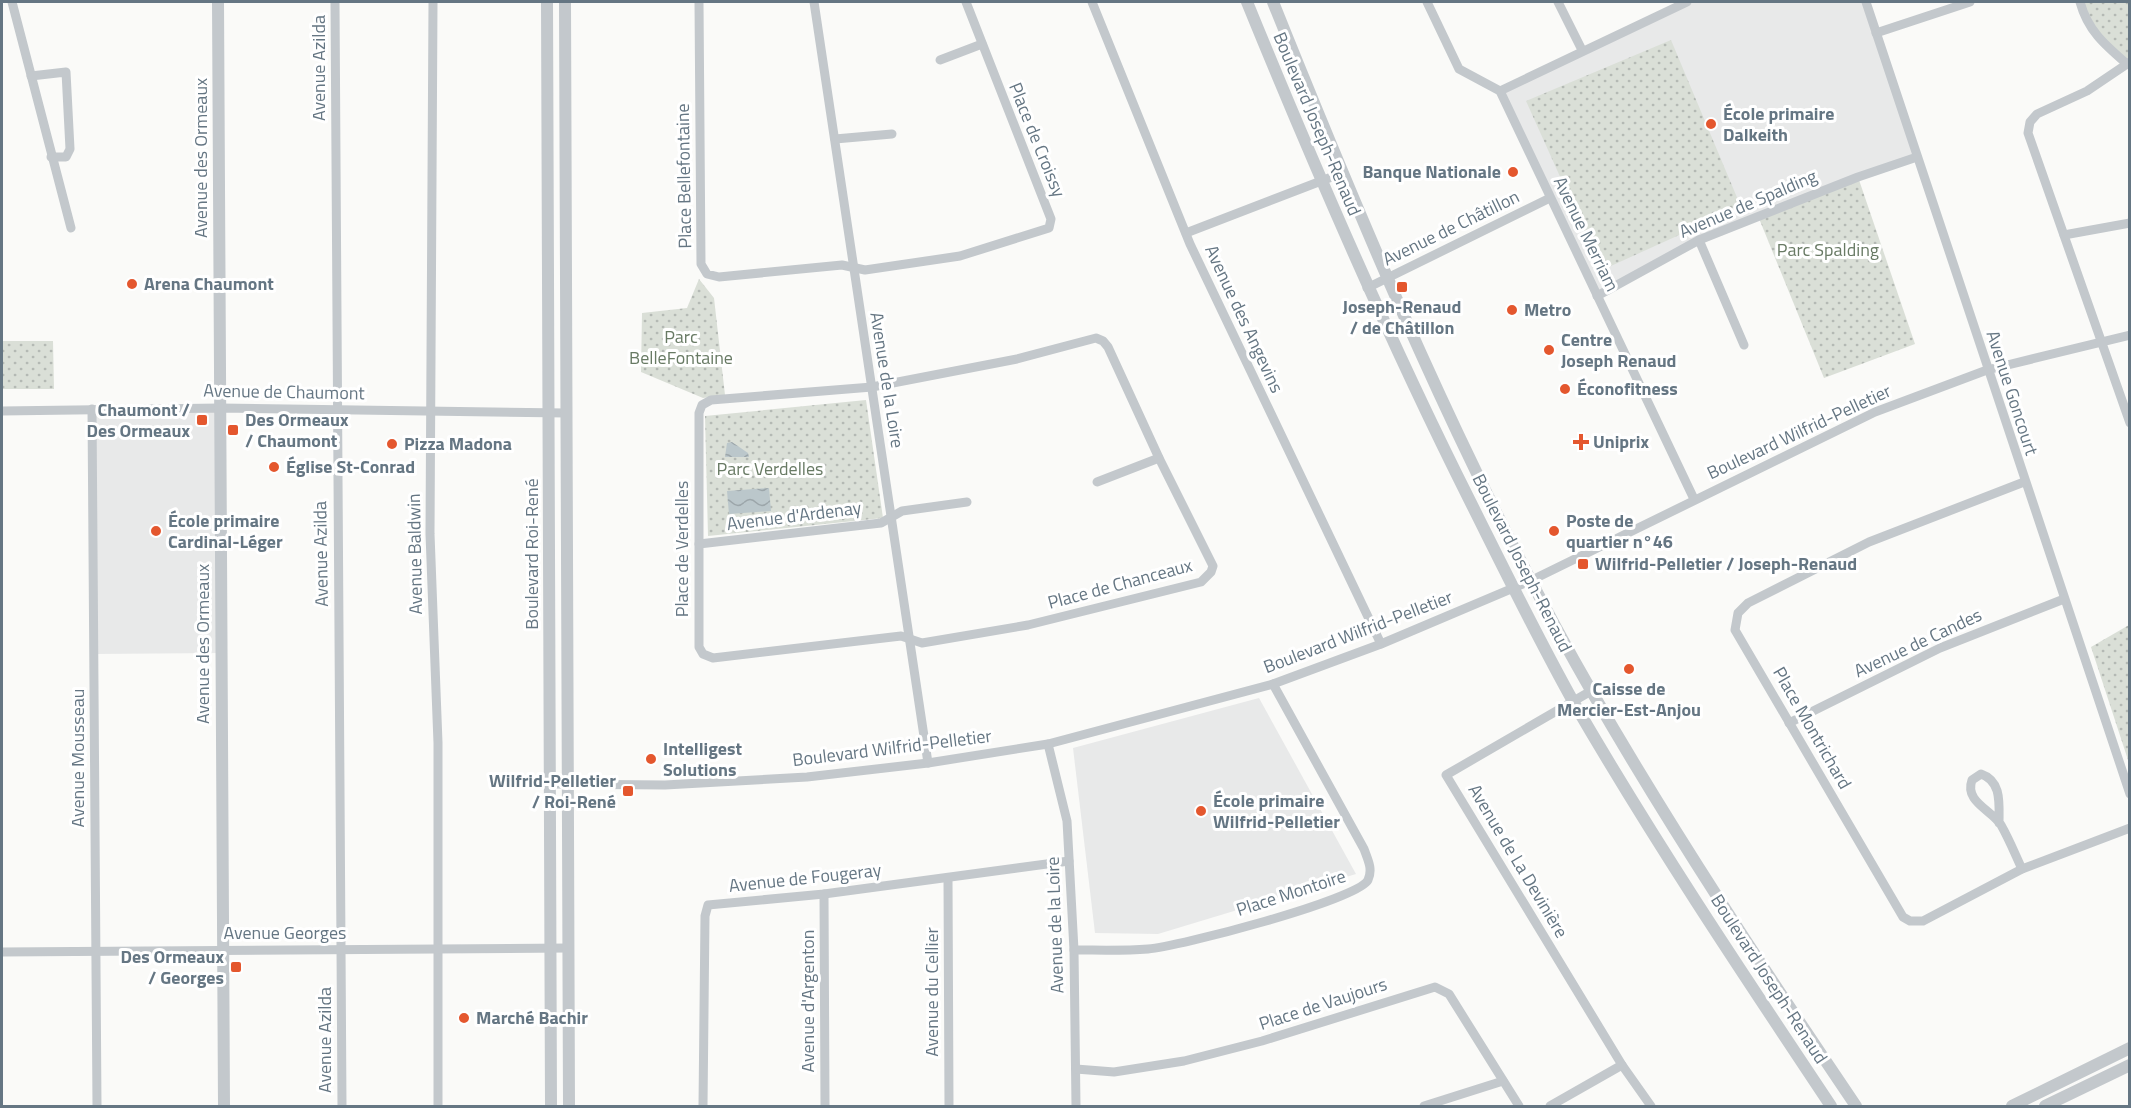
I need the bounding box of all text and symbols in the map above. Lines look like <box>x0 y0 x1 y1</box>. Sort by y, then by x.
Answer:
street label: Avenue Azilda <box>305 15 332 121</box>
street label: Boulevard Joseph-Renaud <box>1267 28 1368 220</box>
street label: Avenue des Ormeaux <box>187 78 214 238</box>
street label: Place de Croissy <box>1002 78 1073 202</box>
place label: École primaire Dalkeith <box>1723 100 1834 148</box>
street label: Place Bellefontaine <box>669 103 698 249</box>
marker: École primaire Dalkeith <box>1704 117 1718 131</box>
place label: Banque Nationale <box>1362 158 1501 185</box>
street label: Avenue de Spalding <box>1675 162 1821 245</box>
marker: Banque Nationale <box>1506 165 1520 179</box>
street label: Avenue Merriam <box>1547 172 1626 296</box>
street label: Avenue de Châtillon <box>1378 183 1524 272</box>
park label: Parc Spalding <box>1777 236 1879 263</box>
street label: Avenue des Angevins <box>1198 240 1291 397</box>
place label: Arena Chaumont <box>144 270 274 297</box>
marker: Arena Chaumont <box>125 277 139 291</box>
marker: Joseph-Renaud / de Châtillon <box>1395 280 1409 294</box>
place label: Joseph-Renaud / de Châtillon <box>1343 293 1461 341</box>
place label: Metro <box>1524 296 1571 323</box>
marker: Metro <box>1505 303 1519 317</box>
street label: Avenue de la Loire <box>863 310 912 450</box>
park label: Parc BelleFontaine <box>629 323 733 371</box>
place label: Centre Joseph Renaud <box>1561 326 1677 374</box>
street label: Avenue Goncourt <box>1980 327 2046 459</box>
marker: Centre Joseph Renaud <box>1542 343 1556 357</box>
place label: Éconofitness <box>1577 375 1678 402</box>
street label: Avenue de Chaumont <box>203 377 366 406</box>
street label: Boulevard Wilfrid-Pelletier <box>1702 377 1895 486</box>
marker: Éconofitness <box>1558 382 1572 396</box>
place label: Chaumont / Des Ormeaux <box>86 396 190 444</box>
place label: Des Ormeaux / Chaumont <box>245 406 349 454</box>
marker: Chaumont / Des Ormeaux <box>195 413 209 427</box>
marker: Des Ormeaux / Chaumont <box>226 423 240 437</box>
place label: Uniprix <box>1593 428 1649 455</box>
place label: Pizza Madona <box>404 430 512 457</box>
marker: Uniprix <box>1574 435 1588 449</box>
marker: Pizza Madona <box>385 437 399 451</box>
place label: Église St-Conrad <box>286 453 415 480</box>
park label: Parc Verdelles <box>717 455 823 482</box>
marker: Église St-Conrad <box>267 460 281 474</box>
street label: Boulevard Joseph-Renaud <box>1466 469 1579 657</box>
street label: Boulevard Roi-René <box>518 478 545 630</box>
street label: Place de Verdelles <box>668 481 695 617</box>
street label: Avenue Baldwin <box>400 493 429 615</box>
street label: Avenue d'Ardenay <box>725 494 863 537</box>
street label: Avenue Azilda <box>306 501 335 607</box>
place label: École primaire Cardinal-Léger <box>168 507 283 555</box>
place label: Poste de quartier n°46 <box>1566 507 1673 555</box>
marker: École primaire Cardinal-Léger <box>149 524 163 538</box>
marker: Poste de quartier n°46 <box>1547 524 1561 538</box>
place label: Wilfrid-Pelletier / Joseph-Renaud <box>1595 550 1857 577</box>
street label: Place de Chanceaux <box>1044 551 1195 616</box>
marker: Wilfrid-Pelletier / Joseph-Renaud <box>1576 557 1590 571</box>
street label: Avenue des Ormeaux <box>189 564 216 724</box>
street label: Boulevard Wilfrid-Pelletier <box>1259 583 1456 680</box>
street label: Avenue de Candes <box>1849 601 1986 684</box>
marker: Caisse de Mercier-Est-Anjou <box>1622 662 1636 676</box>
street label: Place Montrichard <box>1766 662 1858 794</box>
place label: Caisse de Mercier-Est-Anjou <box>1557 675 1701 723</box>
street label: Avenue Mousseau <box>64 689 91 827</box>
street label: Boulevard Wilfrid-Pelletier <box>791 722 993 773</box>
place label: Intelligest Solutions <box>663 735 742 783</box>
marker: Intelligest Solutions <box>644 752 658 766</box>
place label: Wilfrid-Pelletier / Roi-René <box>489 767 616 815</box>
street label: Avenue de La Devinière <box>1462 779 1575 943</box>
marker: Wilfrid-Pelletier / Roi-René <box>621 784 635 798</box>
place label: École primaire Wilfrid-Pelletier <box>1213 787 1340 835</box>
marker: École primaire Wilfrid-Pelletier <box>1194 804 1208 818</box>
street label: Avenue de Fougeray <box>727 856 883 899</box>
street label: Avenue de la Loire <box>1039 856 1070 994</box>
street label: Place Montoire <box>1233 862 1349 923</box>
street label: Boulevard Joseph-Renaud <box>1704 889 1834 1069</box>
street label: Avenue Georges <box>224 919 346 946</box>
street label: Avenue du Cellier <box>918 927 945 1057</box>
street label: Avenue d'Argenton <box>794 929 821 1073</box>
place label: Des Ormeaux / Georges <box>120 943 224 991</box>
marker: Des Ormeaux / Georges <box>229 960 243 974</box>
street label: Place de Vaujours <box>1255 970 1390 1037</box>
street label: Avenue Azilda <box>311 987 338 1093</box>
place label: Marché Bachir <box>476 1004 588 1031</box>
marker: Marché Bachir <box>457 1011 471 1025</box>

